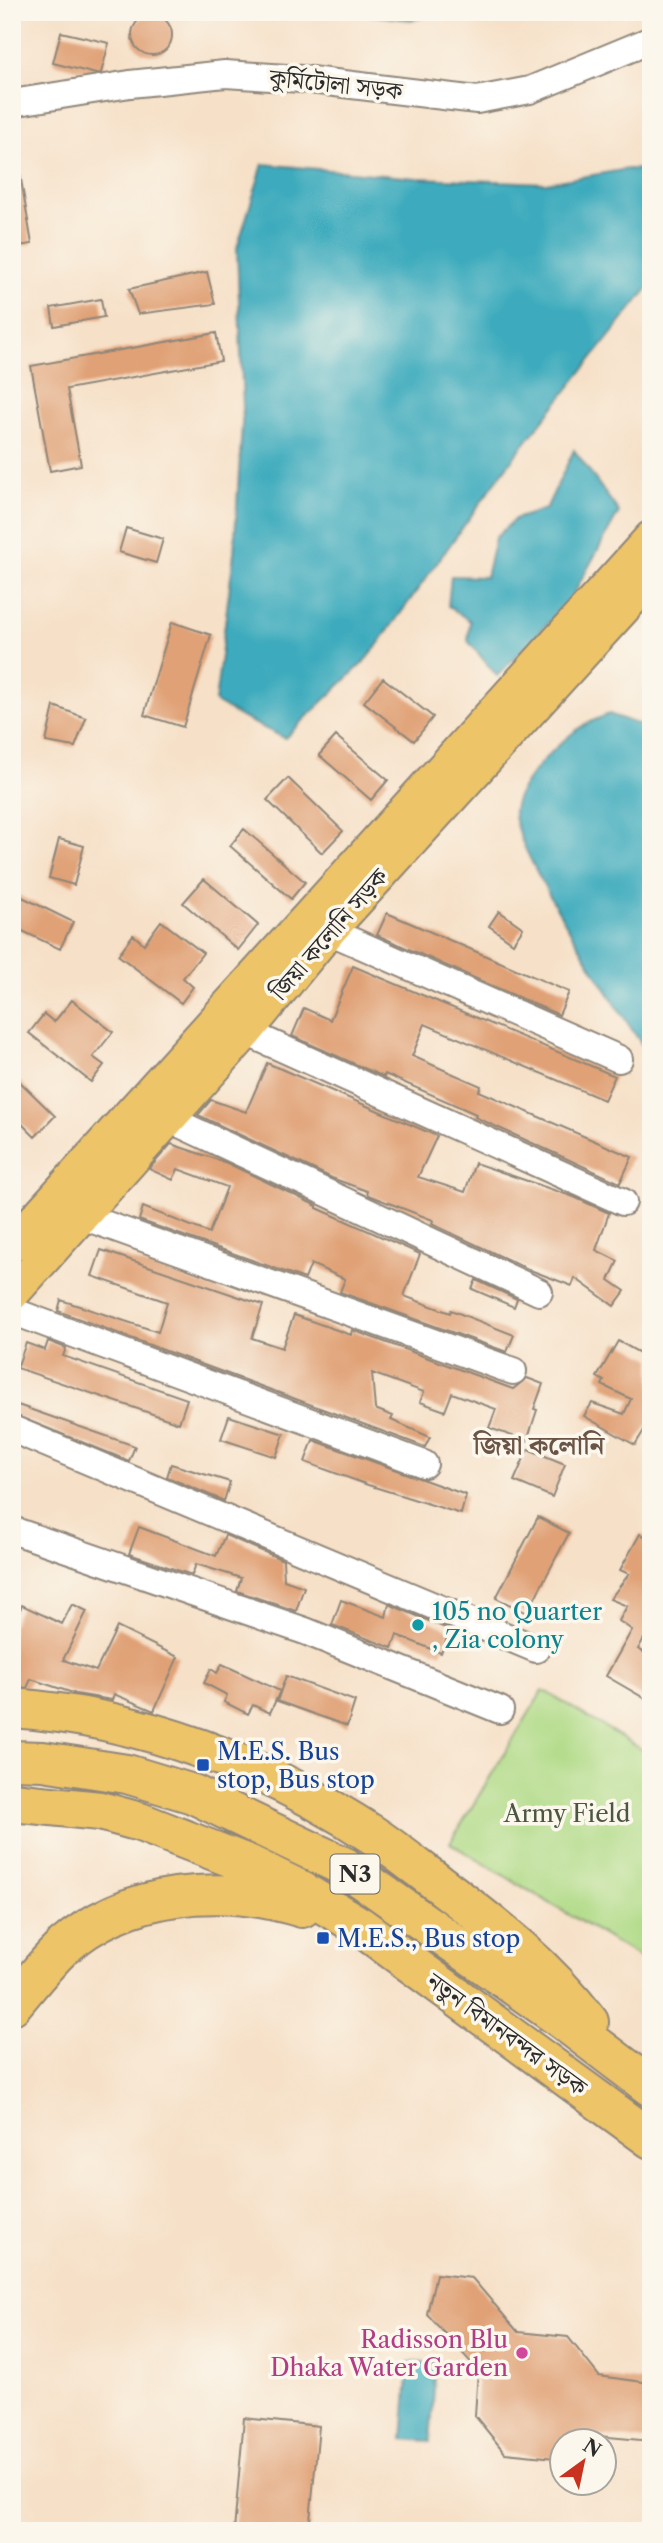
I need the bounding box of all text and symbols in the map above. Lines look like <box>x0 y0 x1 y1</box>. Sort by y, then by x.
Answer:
street label: কুর্মিটোলা সড়ক <box>267 62 405 106</box>
street label: জিয়া কলোনি সড়ক <box>263 862 395 1006</box>
district label: জিয়া কলোনি <box>473 1429 606 1461</box>
place label: 105 no Quarter , Zia colony <box>432 1597 602 1654</box>
marker: 105 no Quarter , Zia colony <box>410 1617 426 1633</box>
place label: M.E.S. Bus stop, Bus stop <box>217 1737 375 1794</box>
marker: M.E.S. Bus stop, Bus stop <box>195 1757 211 1773</box>
park label: Army Field <box>503 1799 631 1828</box>
road number: N3 <box>330 1854 380 1894</box>
place label: M.E.S., Bus stop <box>337 1924 520 1953</box>
marker: M.E.S., Bus stop <box>315 1930 331 1946</box>
street label: নতুন বিমানবন্দর সড়ক <box>421 1966 593 2102</box>
place label: Radisson Blu Dhaka Water Garden <box>270 2325 508 2382</box>
marker: Radisson Blu Dhaka Water Garden <box>514 2345 530 2361</box>
north arrow <box>548 2428 618 2498</box>
text: N <box>579 2434 605 2462</box>

